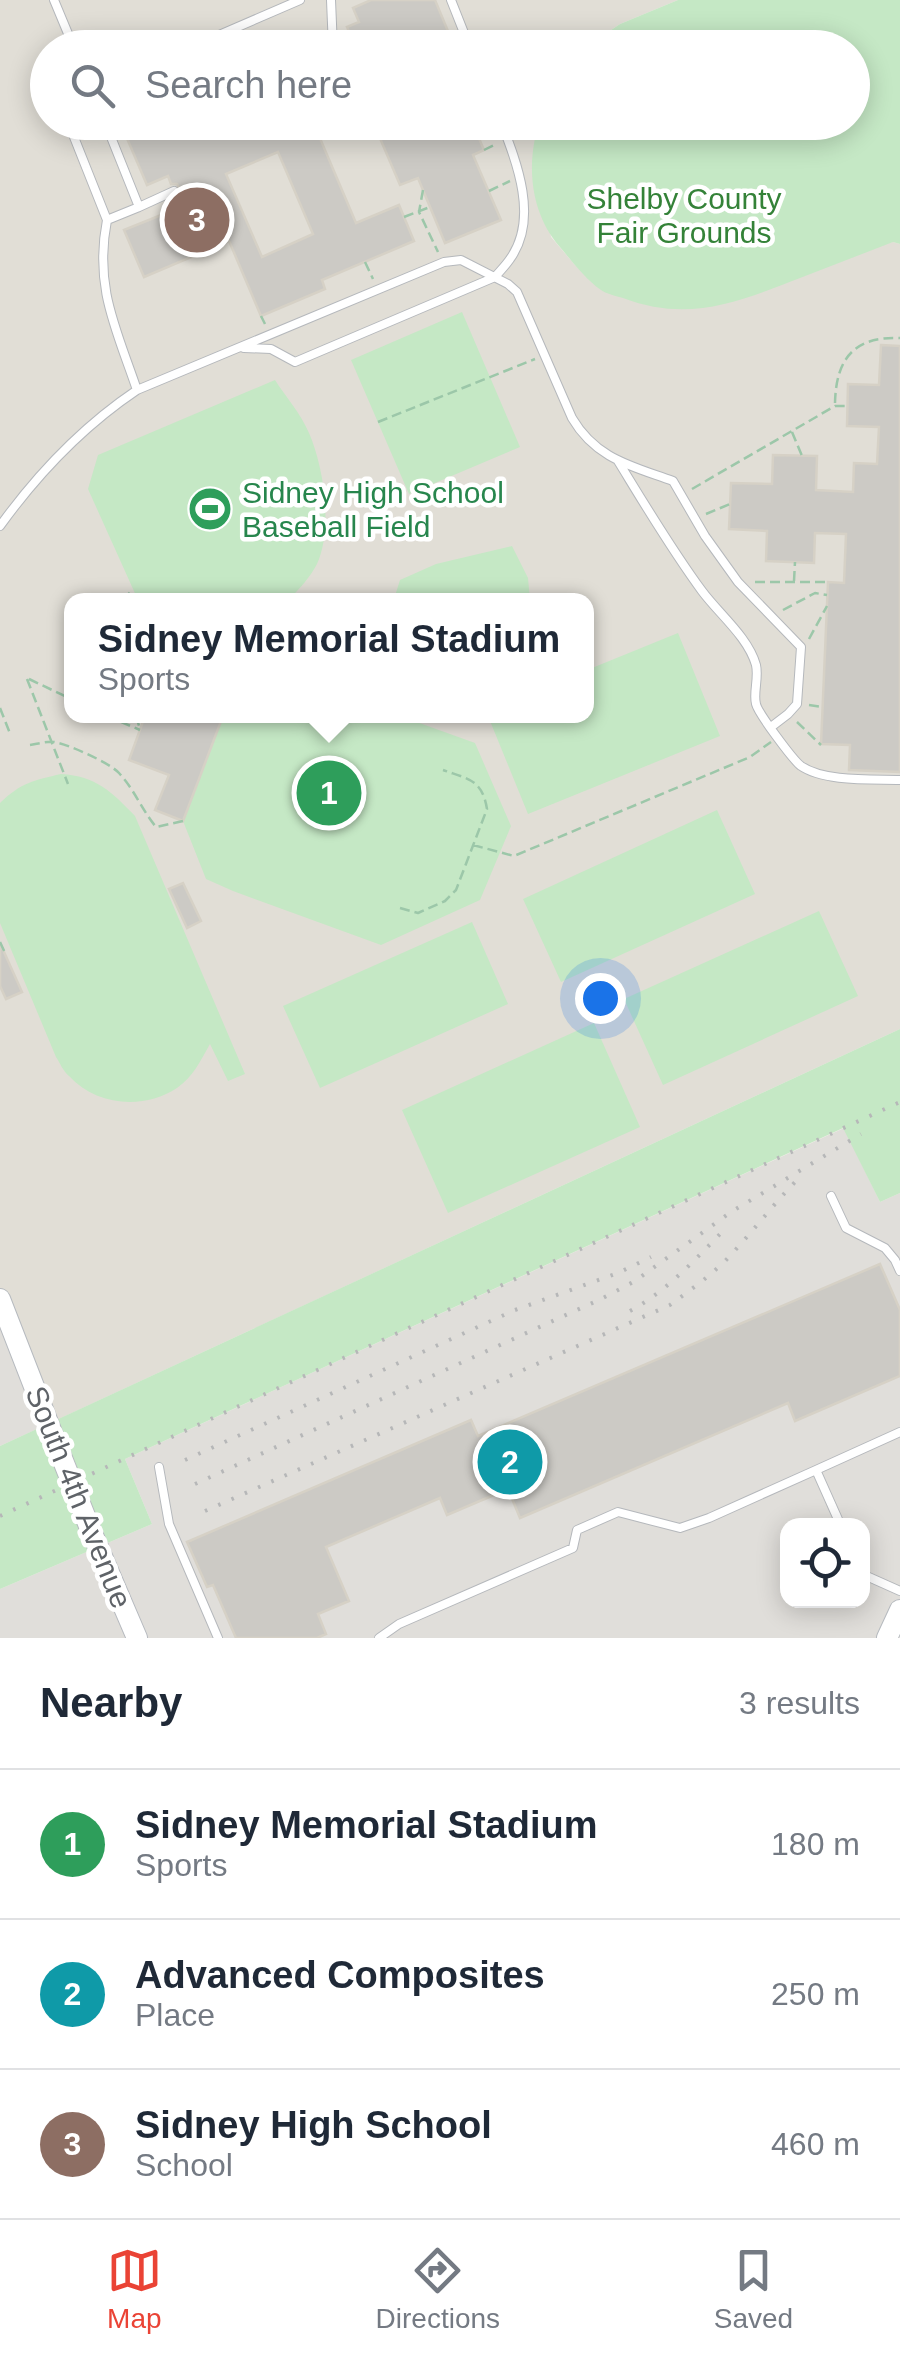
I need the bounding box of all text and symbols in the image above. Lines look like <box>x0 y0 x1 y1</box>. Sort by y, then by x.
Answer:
search box <box>30 30 870 140</box>
icon: search <box>65 58 120 113</box>
text: Search here <box>145 64 352 106</box>
pin: 3 <box>164 182 230 258</box>
park label: Shelby County Fair Grounds <box>586 182 782 249</box>
place label: Sidney High School Baseball Field <box>242 476 504 543</box>
sports icon: Sidney High School Baseball Field <box>187 486 233 532</box>
popup <box>64 593 594 723</box>
text: Sidney Memorial Stadium <box>98 618 560 660</box>
text: Sports <box>98 661 190 697</box>
pin: 1 <box>296 756 362 830</box>
your location <box>575 973 626 1024</box>
street label: South 4th Avenue <box>19 1381 139 1613</box>
pin: 2 <box>478 1424 542 1500</box>
map controls <box>780 1518 870 1608</box>
button: locate <box>780 1518 870 1608</box>
text: Nearby <box>40 1679 182 1726</box>
text: 3 results <box>739 1685 860 1721</box>
text: Sidney Memorial Stadium <box>135 1804 597 1846</box>
text: 1 <box>64 1826 81 1862</box>
text: 180 m <box>771 1826 860 1862</box>
text: Sports <box>135 1847 227 1883</box>
text: Advanced Composites <box>135 1954 545 1996</box>
text: 2 <box>64 1976 81 2012</box>
text: 250 m <box>771 1976 860 2012</box>
text: Place <box>135 1997 215 2033</box>
text: Sidney High School <box>135 2104 492 2146</box>
text: 3 <box>64 2126 81 2162</box>
text: 460 m <box>771 2126 860 2162</box>
text: School <box>135 2147 233 2183</box>
tab: Map <box>107 2243 162 2335</box>
tab: Directions <box>376 2243 500 2335</box>
tab: Saved <box>714 2243 793 2335</box>

